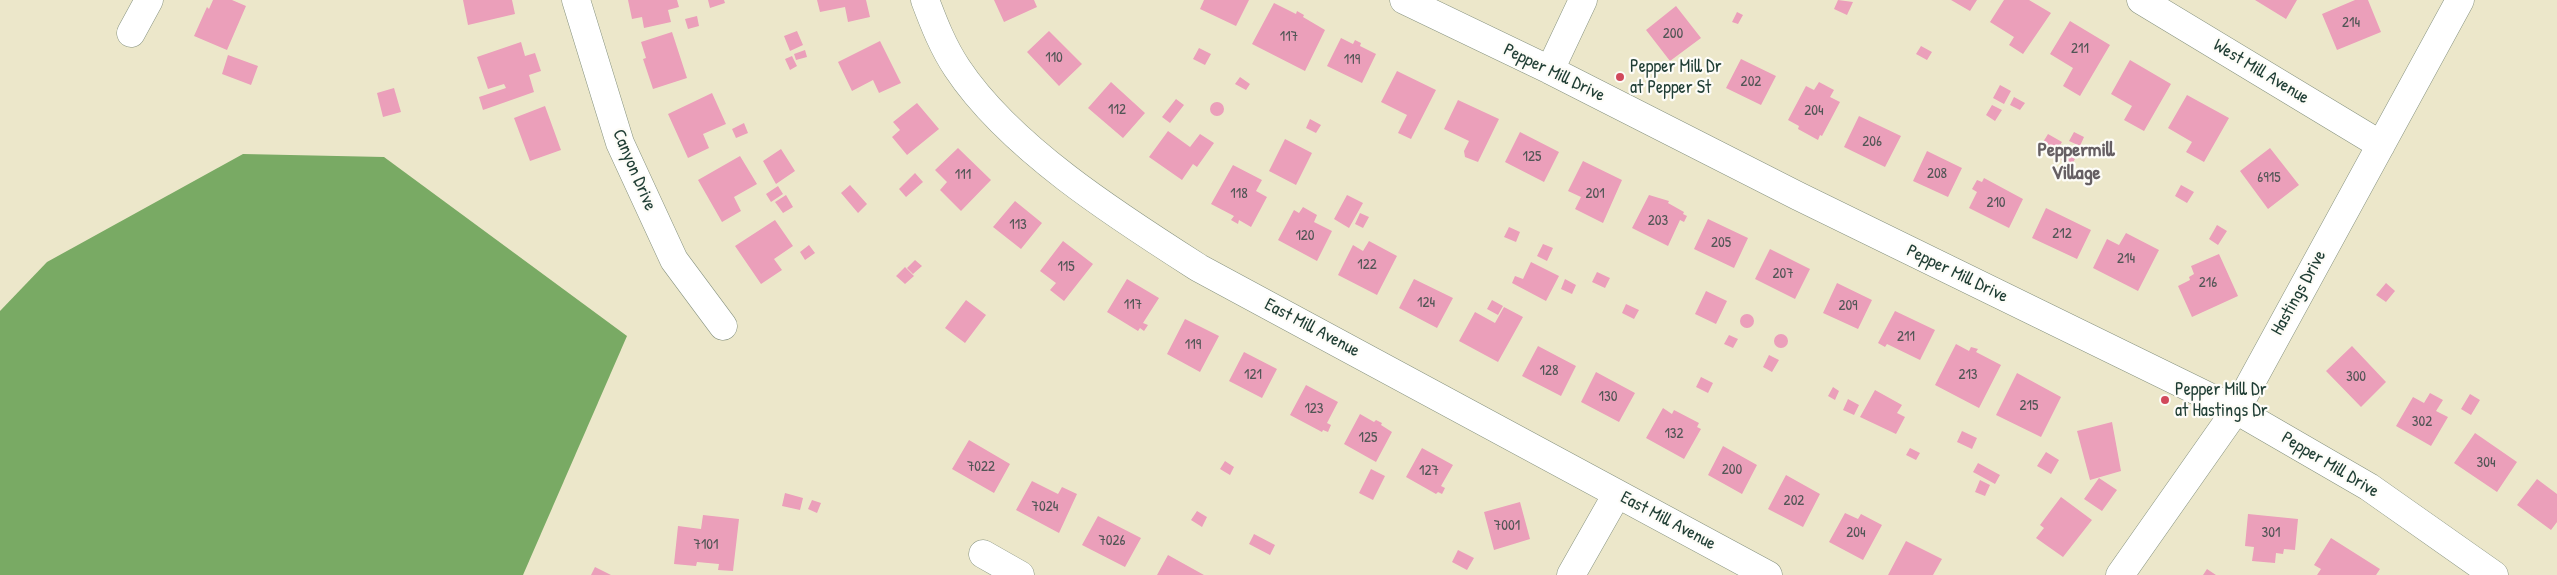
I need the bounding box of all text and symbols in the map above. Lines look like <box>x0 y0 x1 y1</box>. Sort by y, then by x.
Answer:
house number: 214 <box>2342 14 2360 32</box>
house number: 200 <box>1663 25 1683 43</box>
house number: 117 <box>1280 28 1298 46</box>
street label: West Mill Avenue <box>2209 35 2313 109</box>
street label: Pepper Mill Drive <box>1500 39 1608 107</box>
house number: 211 <box>2071 40 2089 58</box>
house number: 110 <box>1045 49 1063 67</box>
house number: 119 <box>1344 51 1360 69</box>
place label: Pepper Mill Dr at Pepper St <box>1630 56 1722 98</box>
marker: Pepper Mill Dr at Pepper St <box>1614 71 1626 83</box>
house number: 202 <box>1741 73 1761 91</box>
house number: 112 <box>1108 101 1126 119</box>
house number: 204 <box>1804 102 1824 120</box>
street label: Canyon Drive <box>607 126 661 214</box>
house number: 206 <box>1862 133 1882 151</box>
district label: Peppermill Village <box>2037 139 2115 186</box>
house number: 125 <box>1523 148 1541 166</box>
house number: 208 <box>1927 165 1947 183</box>
house number: 111 <box>955 166 971 184</box>
house number: 6915 <box>2257 169 2281 187</box>
house number: 118 <box>1230 185 1248 203</box>
house number: 201 <box>1585 185 1605 203</box>
house number: 210 <box>1986 194 2006 212</box>
house number: 203 <box>1648 212 1668 230</box>
house number: 113 <box>1009 216 1027 234</box>
house number: 212 <box>2052 225 2072 243</box>
house number: 120 <box>1295 227 1315 245</box>
house number: 205 <box>1711 234 1731 252</box>
street label: Pepper Mill Drive <box>1903 240 2011 308</box>
street label: Hastings Drive <box>2267 247 2331 339</box>
house number: 214 <box>2117 250 2135 268</box>
house number: 122 <box>1357 256 1377 274</box>
house number: 115 <box>1057 258 1075 276</box>
house number: 207 <box>1772 265 1794 283</box>
house number: 216 <box>2199 274 2217 292</box>
street label: East Mill Avenue <box>1261 294 1363 362</box>
house number: 124 <box>1417 294 1435 312</box>
house number: 117 <box>1124 296 1142 314</box>
house number: 209 <box>1838 297 1858 315</box>
house number: 211 <box>1897 328 1915 346</box>
house number: 119 <box>1185 336 1201 354</box>
house number: 128 <box>1540 362 1558 380</box>
house number: 121 <box>1244 366 1262 384</box>
house number: 213 <box>1958 366 1978 384</box>
house number: 300 <box>2346 368 2366 386</box>
place label: Pepper Mill Dr at Hastings Dr <box>2175 379 2268 422</box>
house number: 130 <box>1599 388 1617 406</box>
marker: Pepper Mill Dr at Hastings Dr <box>2159 394 2171 406</box>
house number: 215 <box>2020 397 2038 415</box>
house number: 123 <box>1304 400 1324 418</box>
house number: 302 <box>2412 413 2432 431</box>
house number: 132 <box>1664 425 1684 443</box>
street label: Pepper Mill Drive <box>2277 427 2383 503</box>
house number: 125 <box>1359 429 1377 447</box>
house number: 304 <box>2476 454 2496 472</box>
house number: 7022 <box>967 458 995 476</box>
house number: 200 <box>1722 461 1742 479</box>
house number: 127 <box>1419 462 1439 480</box>
street label: East Mill Avenue <box>1617 487 1719 555</box>
house number: 202 <box>1784 492 1804 510</box>
house number: 7024 <box>1032 498 1058 516</box>
house number: 7001 <box>1494 517 1520 535</box>
house number: 204 <box>1846 524 1866 542</box>
house number: 301 <box>2262 524 2280 542</box>
house number: 7026 <box>1098 532 1126 550</box>
house number: 7101 <box>693 536 719 554</box>

